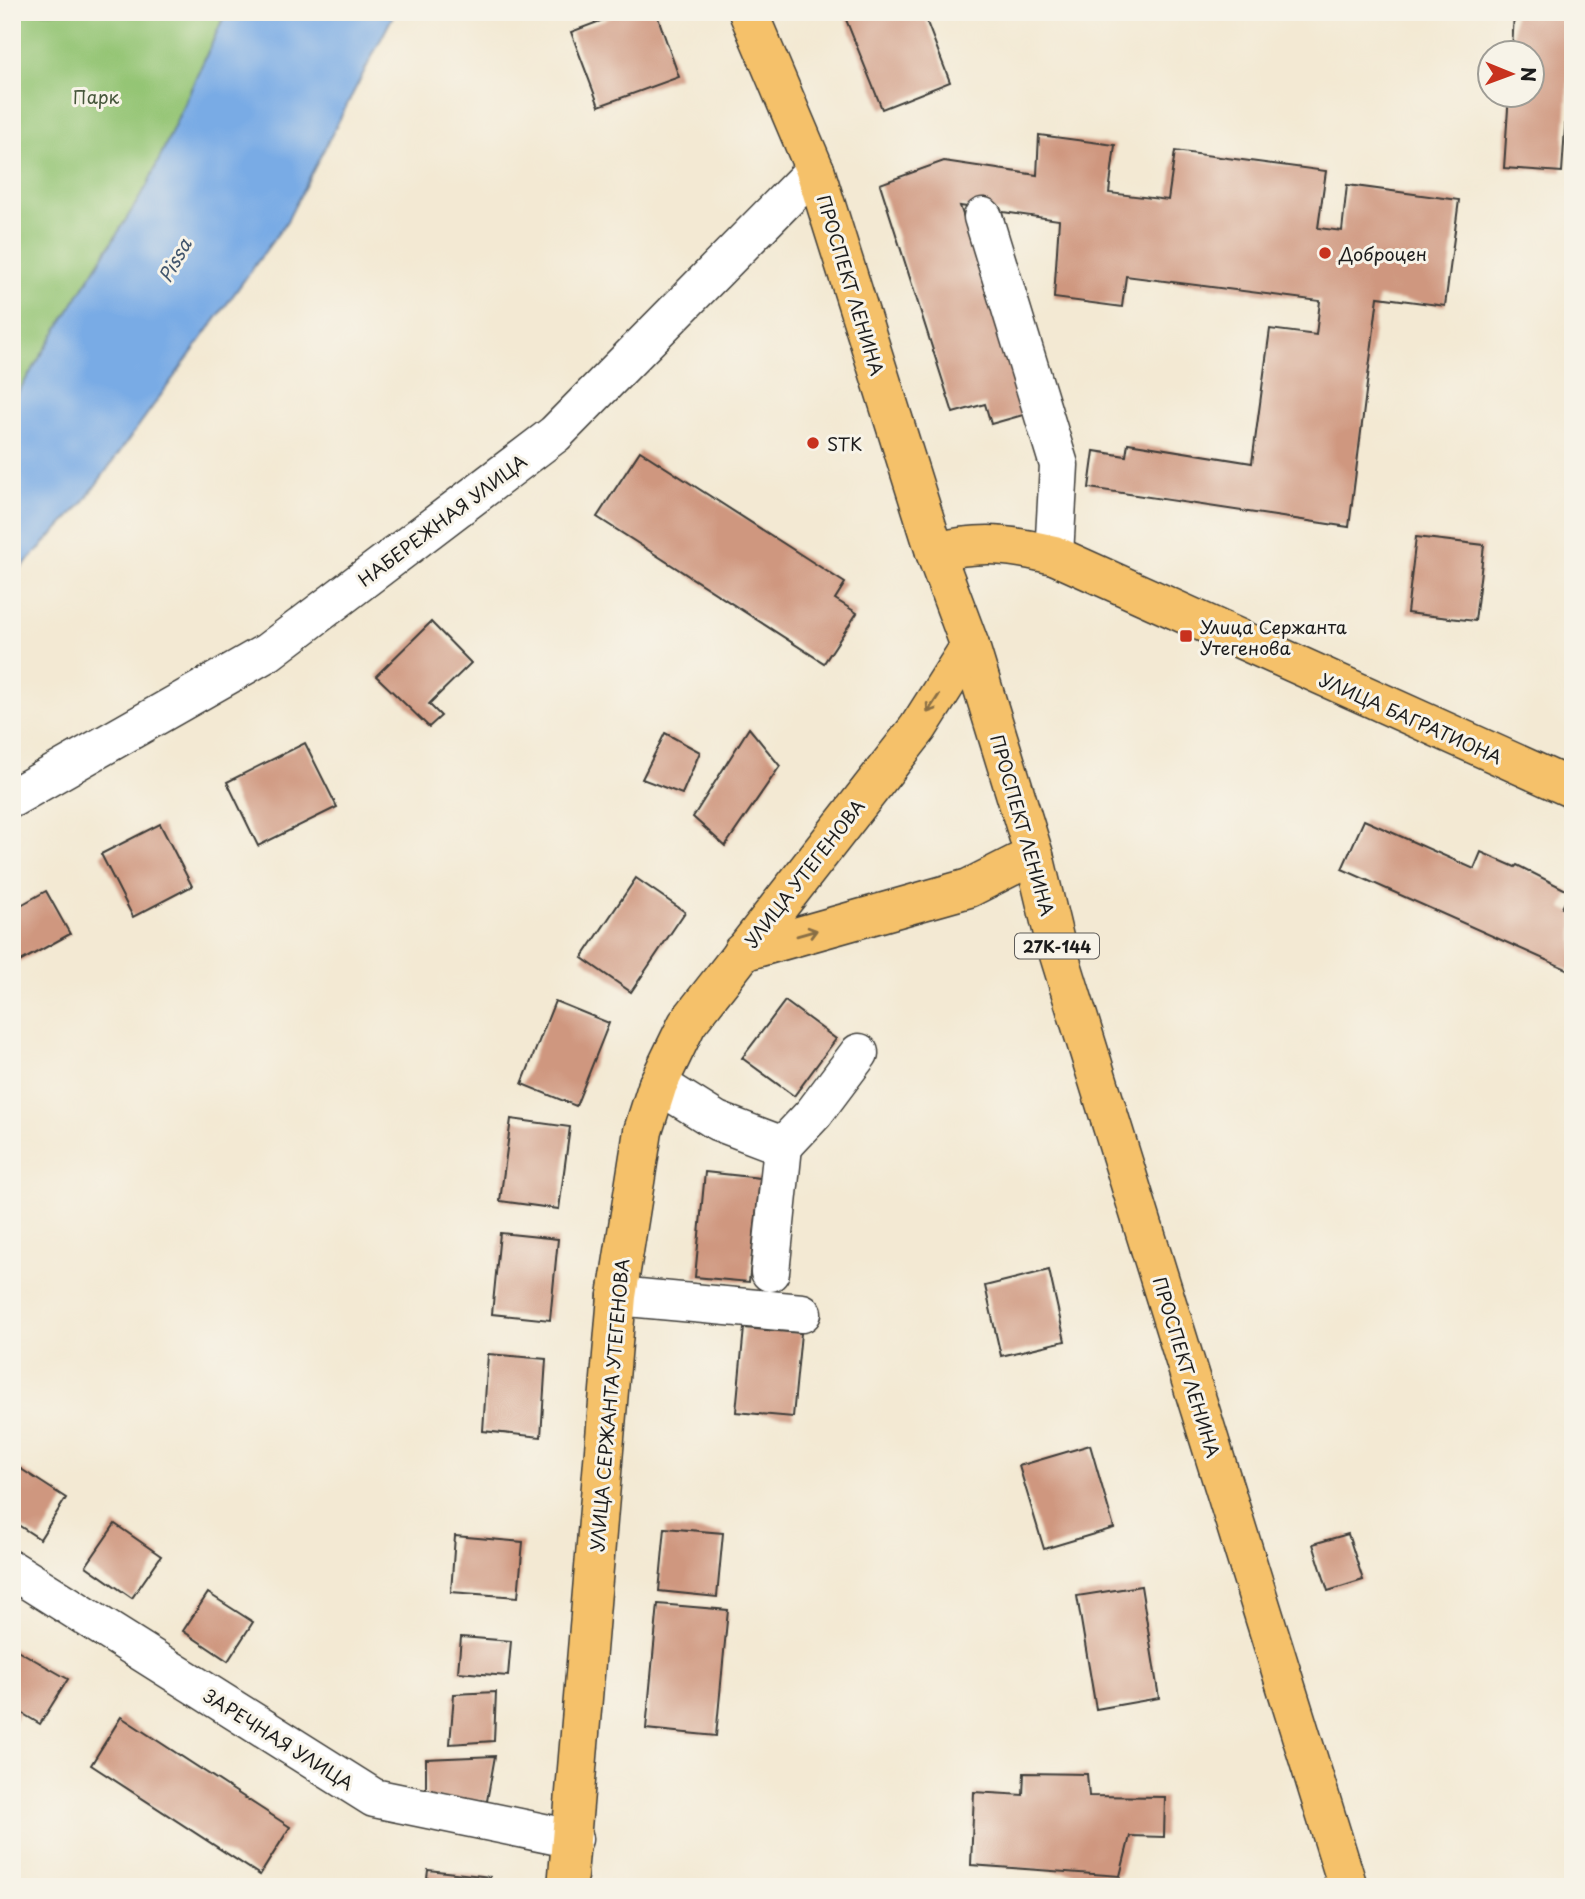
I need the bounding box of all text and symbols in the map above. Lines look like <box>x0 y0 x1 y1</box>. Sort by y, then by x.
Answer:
north arrow <box>1476 38 1546 108</box>
text: N <box>1515 67 1543 82</box>
park label: Парк <box>73 83 120 110</box>
street label: ПРОСПЕКТ ЛЕНИНА <box>811 191 891 379</box>
water label: Pissa <box>151 232 198 287</box>
place label: Доброцен <box>1338 240 1427 267</box>
marker: Доброцен <box>1317 245 1333 261</box>
place label: STK <box>827 430 862 457</box>
marker: STK <box>805 435 821 451</box>
street label: НАБЕРЕЖНАЯ УЛИЦА <box>352 447 532 593</box>
place label: Улица Сержанта Утегенова <box>1200 613 1347 661</box>
marker: Улица Сержанта Утегенова <box>1178 628 1194 644</box>
street label: УЛИЦА БАГРАТИОНА <box>1315 666 1507 771</box>
one-way arrow <box>926 693 940 713</box>
street label: ПРОСПЕКТ ЛЕНИНА <box>984 731 1062 919</box>
street label: УЛИЦА УТЕГЕНОВА <box>737 793 871 953</box>
one-way arrow <box>796 926 818 939</box>
road number: 27К-144 <box>1015 934 1099 958</box>
street label: УЛИЦА СЕРЖАНТА УТЕГЕНОВА <box>583 1258 635 1552</box>
street label: ПРОСПЕКТ ЛЕНИНА <box>1147 1273 1227 1461</box>
street label: ЗАРЕЧНАЯ УЛИЦА <box>199 1682 359 1796</box>

